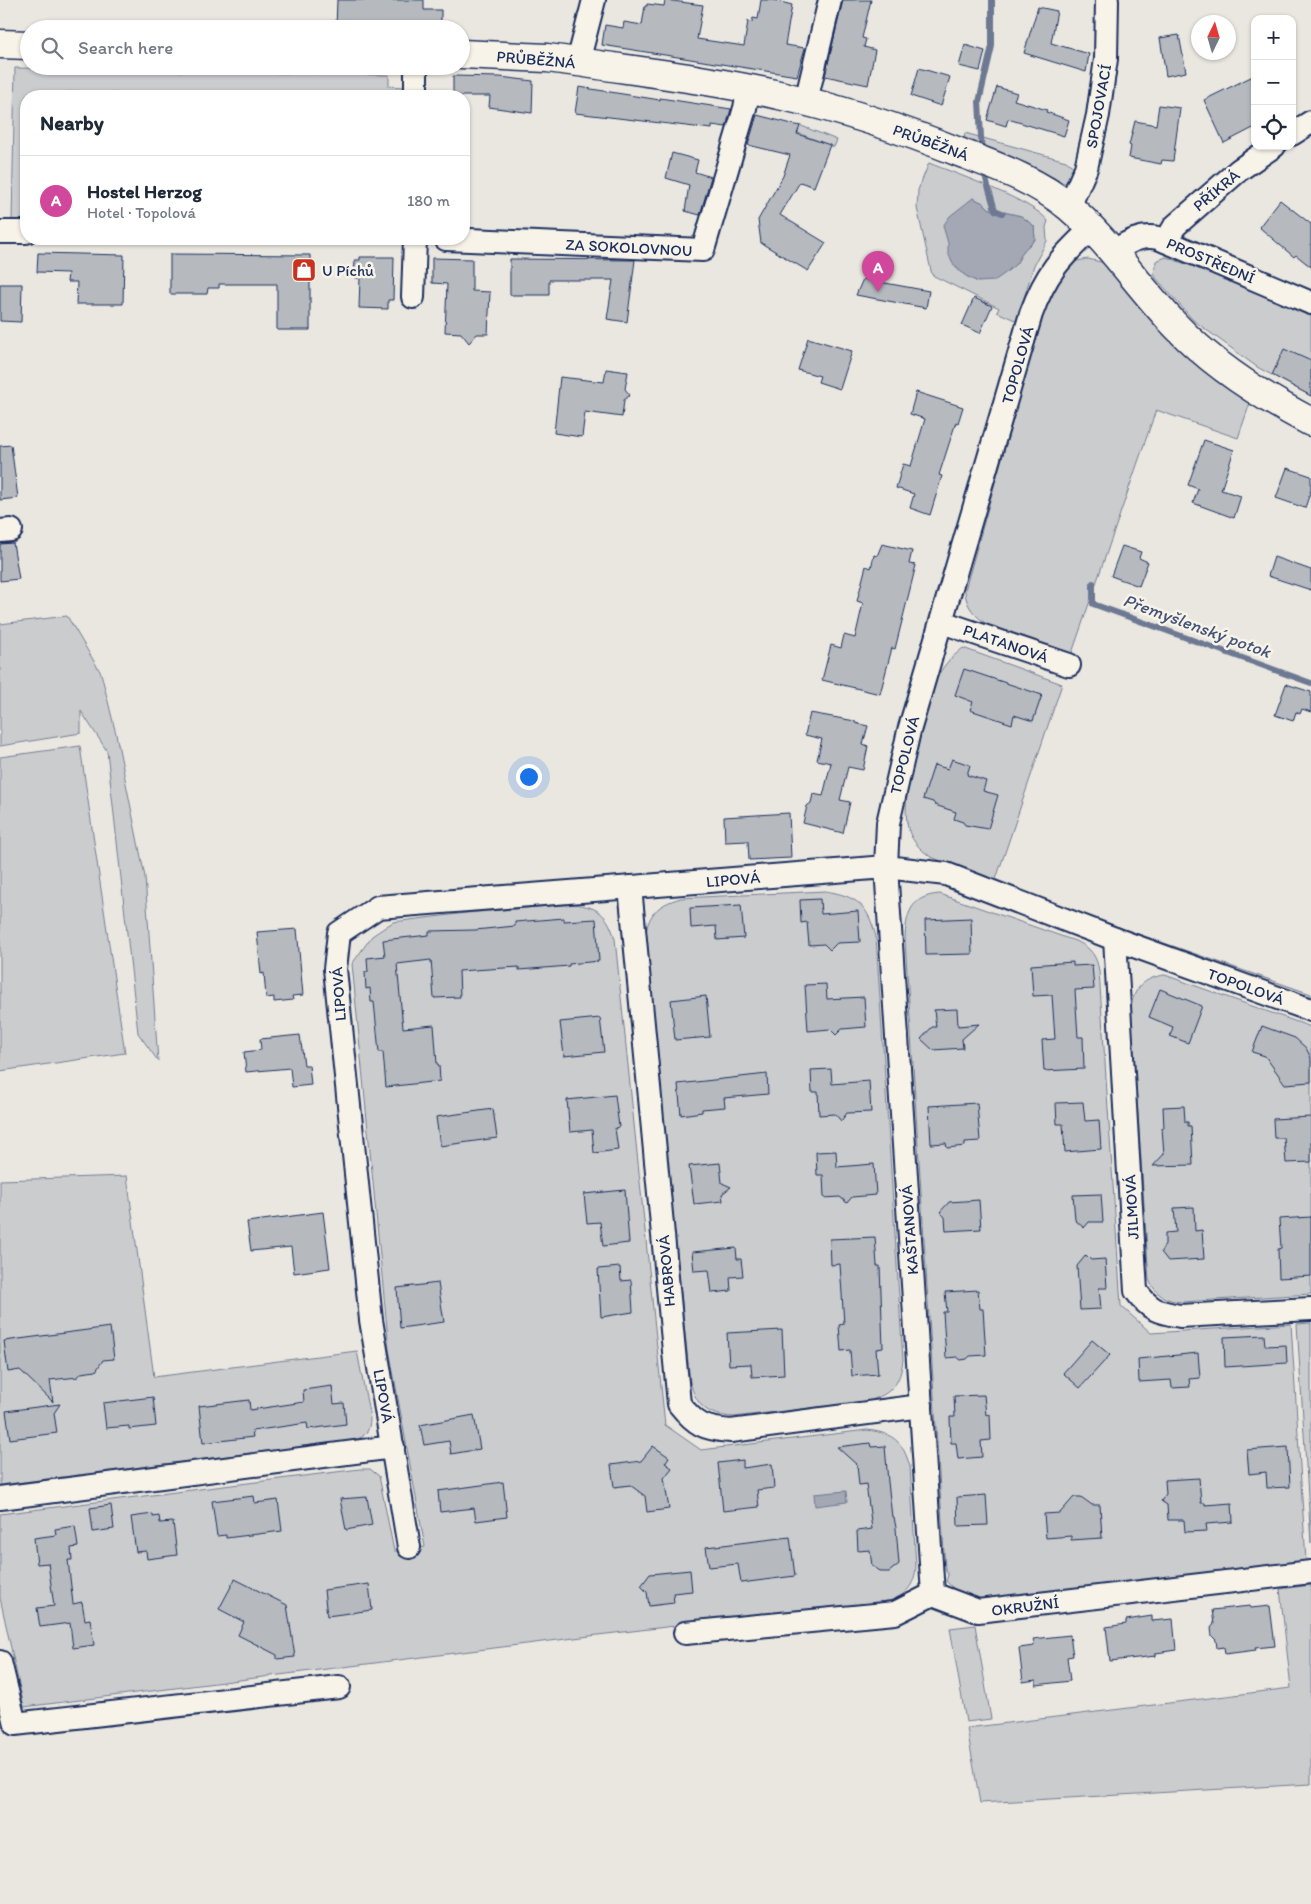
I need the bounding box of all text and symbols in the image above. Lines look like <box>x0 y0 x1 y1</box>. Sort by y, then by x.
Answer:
north arrow <box>1191 15 1236 60</box>
map controls <box>1251 15 1296 150</box>
button: + <box>1251 15 1296 60</box>
search box <box>20 20 470 75</box>
icon: search <box>38 34 66 62</box>
text: Search here <box>78 36 173 59</box>
street label: PRŮBĚŽNÁ <box>496 47 576 72</box>
button: − <box>1251 60 1296 105</box>
street label: SPOJOVACÍ <box>1082 63 1115 150</box>
button: locate <box>1251 105 1296 150</box>
text: Nearby <box>40 110 104 135</box>
street label: PRŮBĚŽNÁ <box>890 120 971 165</box>
street label: PŘÍKRÁ <box>1189 165 1243 215</box>
text: Hostel Herzog <box>87 180 202 203</box>
text: A <box>51 191 61 210</box>
text: 180 m <box>407 191 450 210</box>
text: Hotel · Topolová <box>87 203 196 222</box>
street label: PROSTŘEDNÍ <box>1164 233 1258 288</box>
street label: ZA SOKOLOVNOU <box>565 235 693 260</box>
pin: A <box>862 251 894 292</box>
shop icon: U Píchů <box>291 257 317 283</box>
place label: U Píchů <box>322 261 374 280</box>
street label: TOPOLOVÁ <box>997 324 1038 406</box>
water label: Přemyšlenský potok <box>1120 589 1275 663</box>
street label: PLATANOVÁ <box>961 620 1051 667</box>
street label: TOPOLOVÁ <box>886 714 923 796</box>
your location <box>516 764 542 790</box>
street label: LIPOVÁ <box>705 868 761 891</box>
street label: TOPOLOVÁ <box>1205 964 1287 1009</box>
street label: LIPOVÁ <box>327 966 350 1022</box>
street label: JILMOVÁ <box>1120 1174 1143 1240</box>
street label: KAŠTANOVÁ <box>897 1184 922 1276</box>
street label: HABROVÁ <box>654 1234 679 1308</box>
street label: LIPOVÁ <box>369 1368 398 1425</box>
street label: OKRUŽNÍ <box>990 1593 1060 1620</box>

